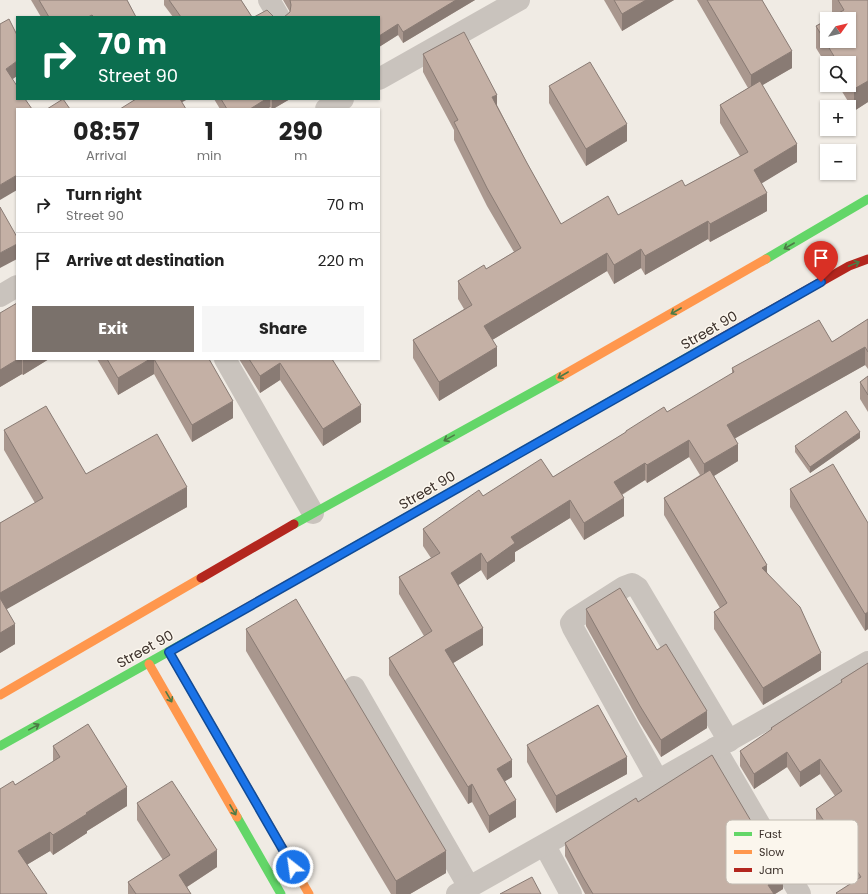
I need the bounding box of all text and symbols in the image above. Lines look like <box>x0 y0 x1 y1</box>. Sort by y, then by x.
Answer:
north arrow <box>820 12 856 48</box>
map controls <box>820 12 856 180</box>
text: 70 m <box>98 25 167 64</box>
icon: right <box>32 32 84 84</box>
button: search <box>820 56 856 92</box>
text: Street 90 <box>98 63 178 88</box>
button: + <box>820 100 856 136</box>
text: 08:57 <box>73 115 140 148</box>
text: 1 <box>205 115 214 148</box>
text: 290 <box>279 115 323 148</box>
button: − <box>820 144 856 180</box>
text: Arrival <box>86 146 127 165</box>
text: min <box>197 146 222 165</box>
text: m <box>294 146 307 165</box>
text: Turn right <box>66 184 142 205</box>
icon: right <box>32 194 54 216</box>
text: 70 m <box>327 194 364 215</box>
text: Street 90 <box>66 206 124 225</box>
pin <box>804 241 838 282</box>
one-way arrow <box>783 243 795 251</box>
icon: arrive <box>810 247 832 269</box>
icon: arrive <box>32 250 54 272</box>
text: Arrive at destination <box>66 250 224 271</box>
text: 220 m <box>318 250 364 271</box>
one-way arrow <box>848 260 860 268</box>
button: Exit <box>32 306 194 352</box>
button: Share <box>202 306 364 352</box>
street label: Street 90 <box>677 306 741 354</box>
one-way arrow <box>670 307 682 315</box>
one-way arrow <box>557 372 569 380</box>
one-way arrow <box>443 435 455 443</box>
street label: Street 90 <box>395 466 459 514</box>
street label: Street 90 <box>113 625 177 673</box>
one-way arrow <box>165 691 173 703</box>
one-way arrow <box>28 723 40 730</box>
one-way arrow <box>230 804 238 816</box>
legend <box>726 820 858 884</box>
text: Fast <box>759 826 782 842</box>
text: Slow <box>759 844 784 860</box>
position arrow <box>272 846 314 888</box>
text: Jam <box>759 862 784 878</box>

